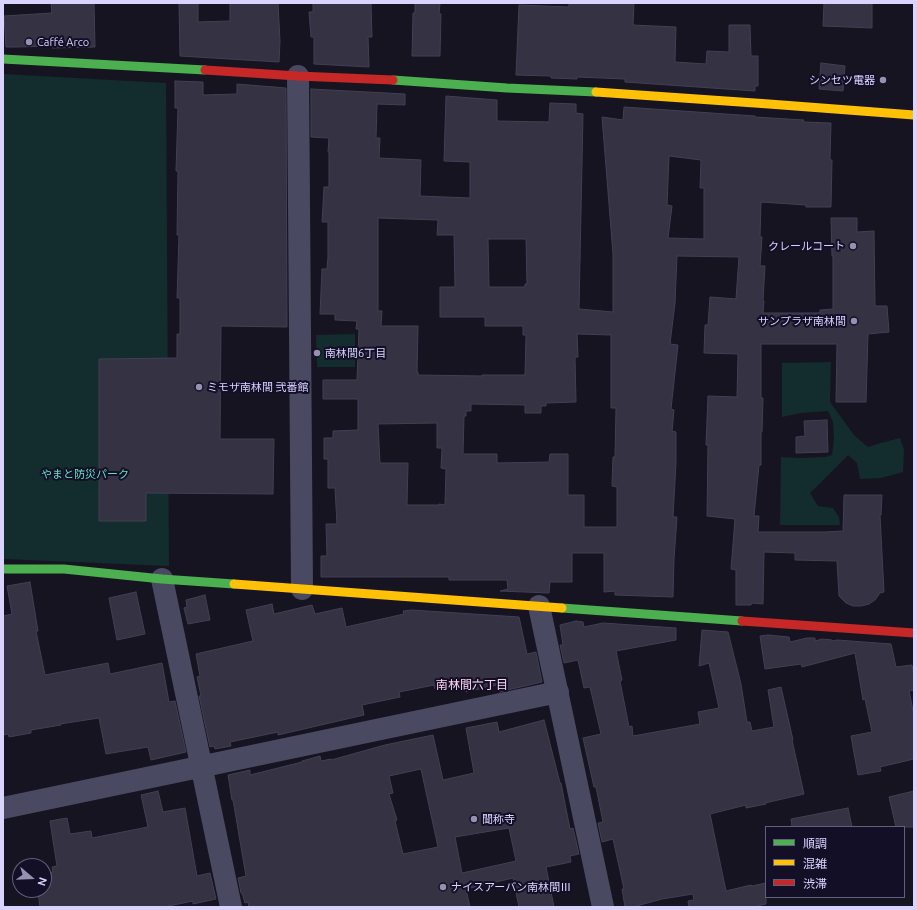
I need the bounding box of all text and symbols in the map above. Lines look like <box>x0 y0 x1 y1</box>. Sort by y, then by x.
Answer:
place label: Caffé Arco <box>37 35 89 49</box>
marker: Caffé Arco <box>24 37 34 47</box>
place label: シンセツ電器 <box>809 73 875 87</box>
marker: シンセツ電器 <box>878 75 888 85</box>
place label: クレールコート <box>768 239 845 253</box>
marker: クレールコート <box>848 241 858 251</box>
place label: サンプラザ南林間 <box>758 314 846 328</box>
marker: サンプラザ南林間 <box>849 316 859 326</box>
place label: 南林間6丁目 <box>325 346 386 360</box>
marker: 南林間6丁目 <box>312 348 322 358</box>
place label: ミモザ南林間 弐番館 <box>207 380 309 394</box>
marker: ミモザ南林間 弐番館 <box>194 382 204 392</box>
park label: やまと防災パーク <box>41 467 129 481</box>
district label: 南林間六丁目 <box>436 678 508 692</box>
place label: 聞称寺 <box>482 812 515 826</box>
marker: 聞称寺 <box>469 814 479 824</box>
legend <box>765 826 905 898</box>
text: 順調 <box>803 837 827 850</box>
text: 混雑 <box>803 857 827 870</box>
north arrow <box>12 858 52 898</box>
text: N <box>35 876 49 887</box>
text: 渋滞 <box>803 877 827 890</box>
place label: ナイスアーバン南林間Ⅲ <box>451 880 571 894</box>
marker: ナイスアーバン南林間Ⅲ <box>438 882 448 892</box>

